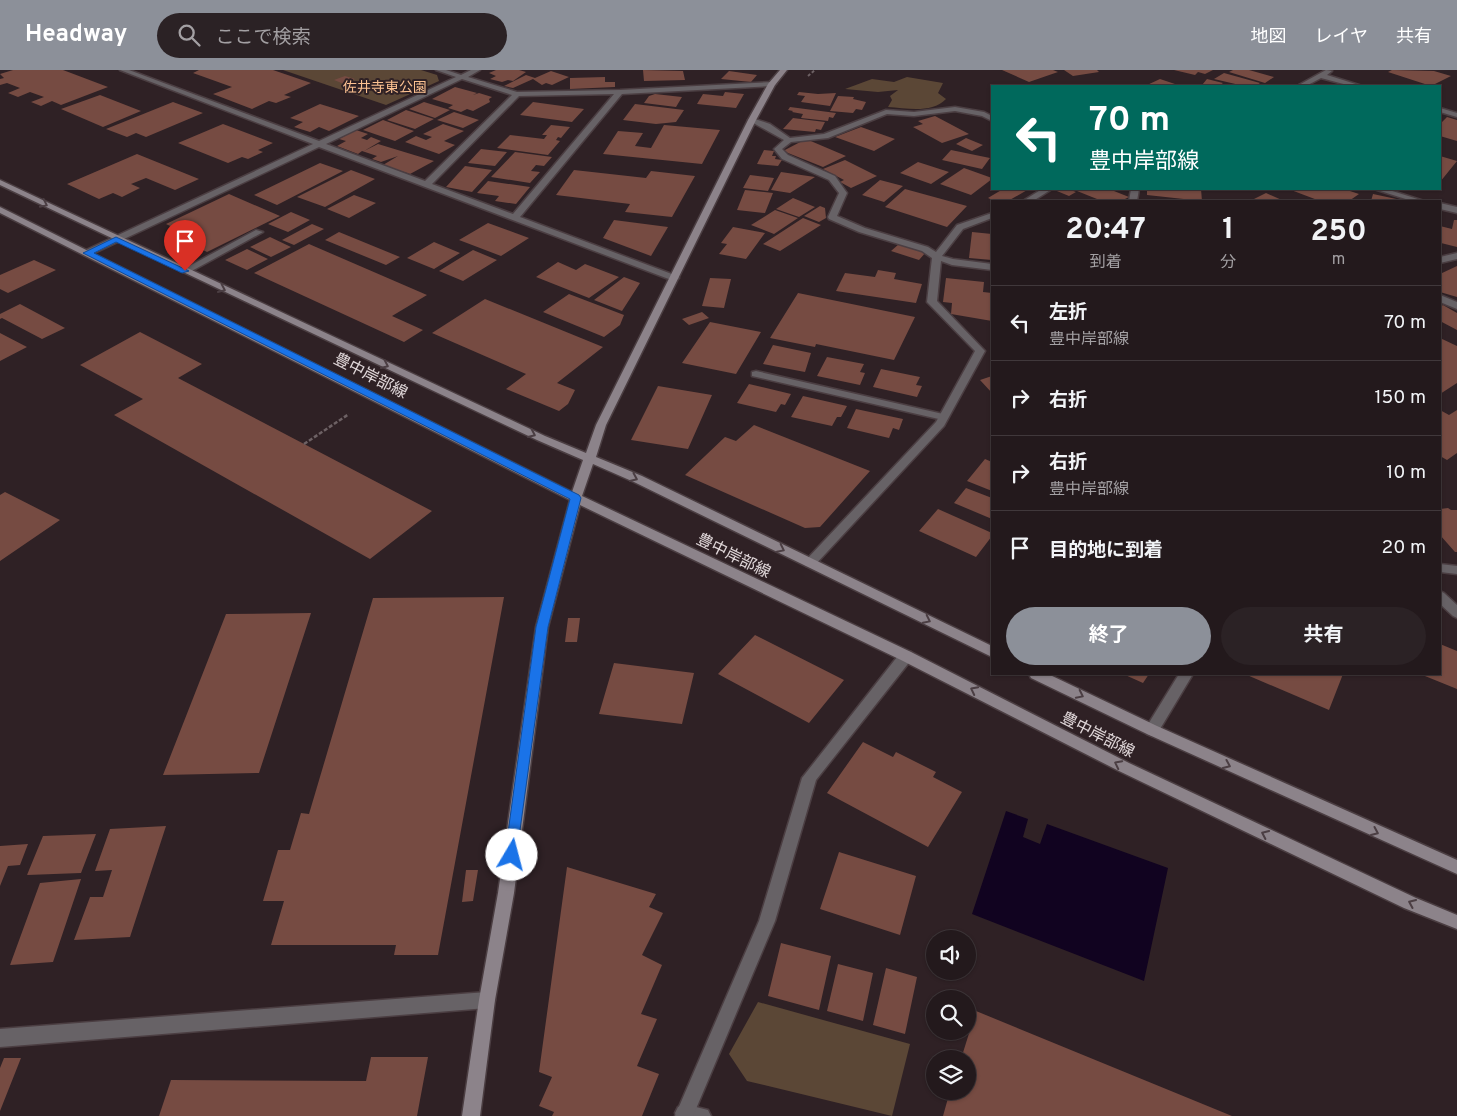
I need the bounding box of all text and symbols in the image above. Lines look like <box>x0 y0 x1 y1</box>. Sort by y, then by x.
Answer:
search box <box>157 13 507 58</box>
text: Headway <box>25 20 127 50</box>
icon: search <box>175 21 203 49</box>
text: ここで検索 <box>215 26 310 50</box>
text: 地図 <box>1251 26 1287 49</box>
text: レイヤ <box>1315 26 1368 49</box>
text: 共有 <box>1396 26 1432 49</box>
park label: 佐井寺東公園 <box>343 79 427 97</box>
text: 70 m <box>1089 99 1170 143</box>
icon: left <box>1006 105 1071 170</box>
text: 豊中岸部線 <box>1089 149 1199 176</box>
one-way arrow <box>39 197 48 208</box>
text: 20:47 <box>1065 212 1146 249</box>
text: 1 <box>1222 212 1234 249</box>
text: 250 <box>1310 214 1367 251</box>
pin <box>164 220 206 271</box>
icon: arrive <box>171 227 199 255</box>
text: m <box>1332 250 1345 270</box>
text: 到着 <box>1090 253 1122 273</box>
text: 分 <box>1220 253 1236 273</box>
one-way arrow <box>217 282 226 293</box>
text: 左折 <box>1049 301 1087 325</box>
icon: left <box>1006 309 1034 337</box>
text: 70 m <box>1384 311 1426 335</box>
text: 豊中岸部線 <box>1049 330 1129 350</box>
street label: 豊中岸部線 <box>330 350 410 404</box>
one-way arrow <box>380 359 389 369</box>
icon: right <box>1006 384 1034 412</box>
text: 150 m <box>1374 386 1426 410</box>
text: 右折 <box>1049 389 1087 413</box>
one-way arrow <box>527 428 536 438</box>
text: 右折 <box>1049 451 1087 475</box>
icon: right <box>1006 459 1034 487</box>
text: 10 m <box>1386 461 1426 485</box>
one-way arrow <box>629 471 638 482</box>
text: 豊中岸部線 <box>1049 480 1129 500</box>
street label: 豊中岸部線 <box>693 530 773 583</box>
icon: arrive <box>1006 534 1034 562</box>
text: 20 m <box>1382 536 1426 560</box>
text: 目的地に到着 <box>1049 539 1163 563</box>
one-way arrow <box>776 542 785 553</box>
button: 終了 <box>1006 607 1211 665</box>
button: 共有 <box>1221 607 1426 665</box>
one-way arrow <box>922 614 931 624</box>
one-way arrow <box>970 687 979 697</box>
one-way arrow <box>1075 689 1084 699</box>
street label: 豊中岸部線 <box>1057 709 1137 763</box>
one-way arrow <box>1222 758 1231 769</box>
one-way arrow <box>1115 760 1124 770</box>
one-way arrow <box>1370 825 1379 836</box>
position arrow <box>485 828 537 880</box>
one-way arrow <box>1261 830 1270 840</box>
one-way arrow <box>1408 899 1417 910</box>
map controls <box>926 930 976 1100</box>
button: sound <box>926 930 976 980</box>
button: search <box>926 990 976 1040</box>
button: layers <box>926 1050 976 1100</box>

